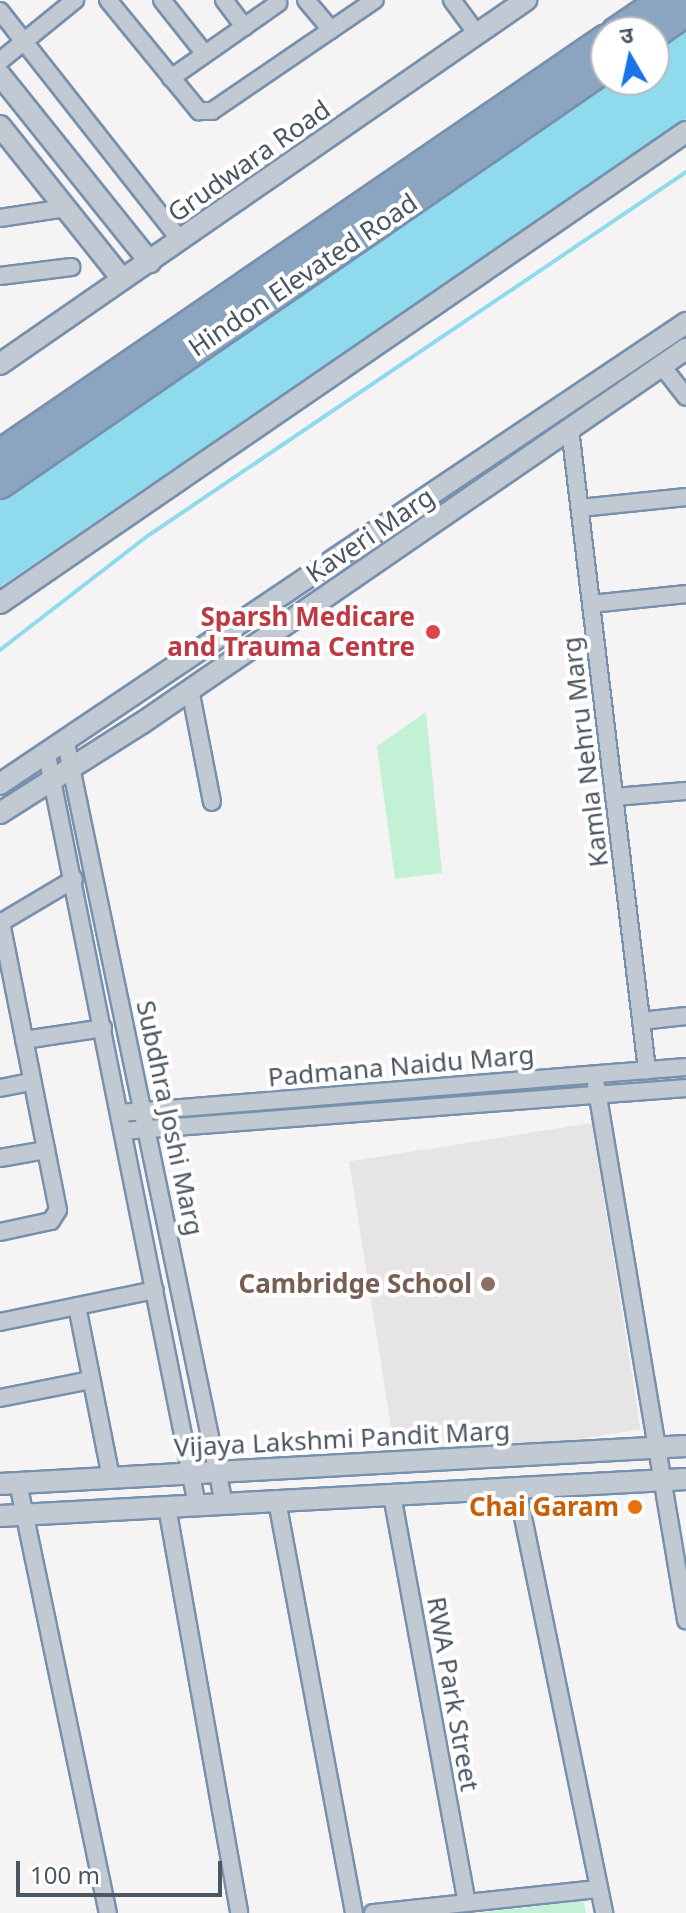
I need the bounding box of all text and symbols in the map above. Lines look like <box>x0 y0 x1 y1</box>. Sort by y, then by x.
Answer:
north arrow <box>590 16 670 96</box>
text: उ <box>618 18 635 50</box>
street label: Grudwara Road <box>162 94 336 228</box>
street label: Hindon Elevated Road <box>183 187 423 363</box>
street label: Kaveri Marg <box>300 481 440 589</box>
place label: Sparsh Medicare and Trauma Centre <box>167 601 415 662</box>
marker: Sparsh Medicare and Trauma Centre <box>422 621 444 643</box>
street label: Kamla Nehru Marg <box>555 635 615 869</box>
street label: Subdhra Joshi Marg <box>130 998 210 1238</box>
street label: Padmana Naidu Marg <box>267 1039 535 1093</box>
place label: Cambridge School <box>239 1268 472 1300</box>
marker: Cambridge School <box>479 1275 497 1293</box>
street label: Vijaya Lakshmi Pandit Marg <box>173 1415 511 1463</box>
place label: Chai Garam <box>469 1491 619 1523</box>
marker: Chai Garam <box>626 1498 644 1516</box>
street label: RWA Park Street <box>421 1594 485 1794</box>
scale bar <box>20 1845 226 1895</box>
text: 100 m <box>30 1858 100 1891</box>

